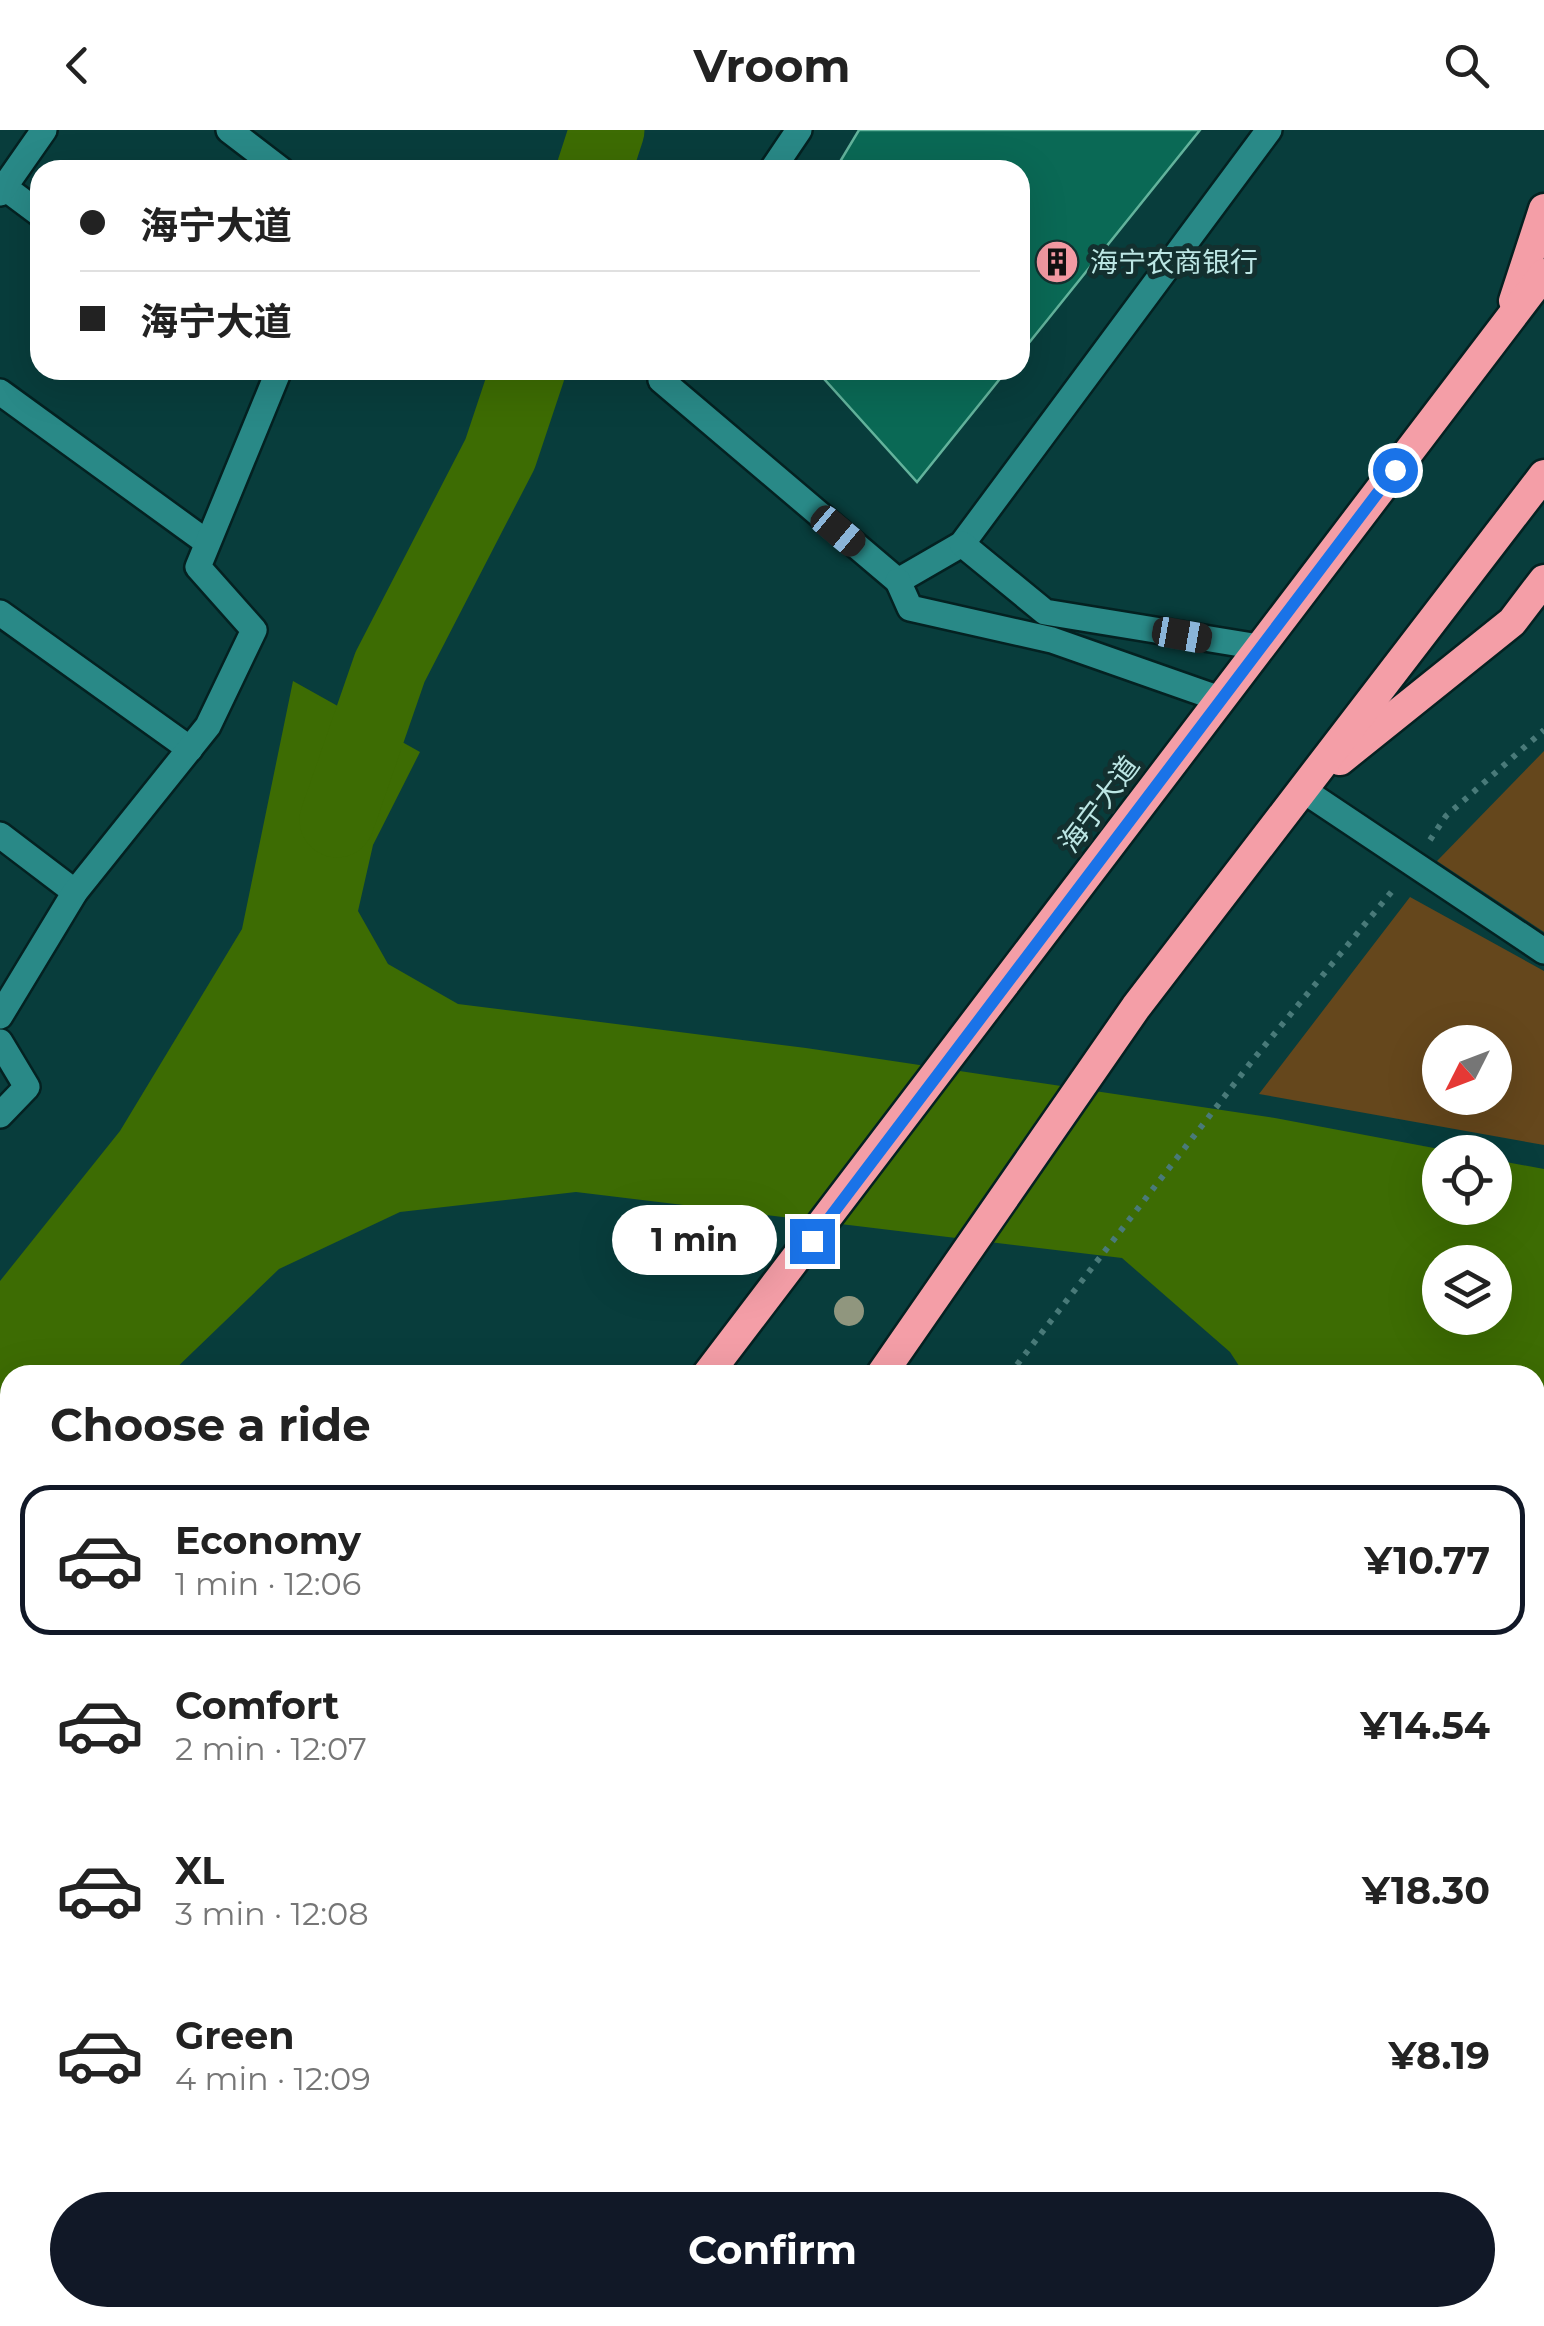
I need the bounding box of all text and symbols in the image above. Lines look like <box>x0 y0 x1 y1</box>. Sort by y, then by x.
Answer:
icon: back <box>50 38 105 93</box>
text: Vroom <box>693 38 851 93</box>
icon: search <box>1439 38 1494 93</box>
text: 海宁大道 <box>140 202 292 249</box>
building icon: 海宁农商银行 <box>1034 239 1080 285</box>
place label: 海宁农商银行 <box>1090 245 1258 279</box>
text: 海宁大道 <box>140 298 292 345</box>
route start <box>1373 448 1418 493</box>
car <box>805 500 871 562</box>
car <box>1150 615 1214 655</box>
street label: 海宁大道 <box>1052 749 1146 859</box>
north arrow <box>1422 1025 1512 1115</box>
map controls <box>1422 1025 1512 1335</box>
button: locate <box>1422 1135 1512 1225</box>
callout: 1 min <box>612 1206 777 1276</box>
route end <box>790 1219 835 1264</box>
text: 1 min <box>651 1220 738 1259</box>
button: layers <box>1422 1245 1512 1335</box>
text: Choose a ride <box>50 1397 371 1452</box>
icon: car <box>55 1515 145 1605</box>
text: Economy <box>175 1517 361 1564</box>
text: ¥10.77 <box>1364 1537 1490 1584</box>
text: 1 min · 12:06 <box>175 1564 361 1603</box>
icon: car <box>55 1680 145 1770</box>
text: Comfort <box>175 1682 339 1729</box>
text: ¥14.54 <box>1360 1702 1490 1749</box>
text: 2 min · 12:07 <box>175 1729 367 1768</box>
icon: car <box>55 1845 145 1935</box>
text: XL <box>175 1847 224 1894</box>
text: ¥18.30 <box>1362 1867 1490 1914</box>
text: 3 min · 12:08 <box>175 1894 369 1933</box>
icon: car <box>55 2010 145 2100</box>
text: Green <box>175 2012 295 2059</box>
text: ¥8.19 <box>1389 2032 1490 2079</box>
text: 4 min · 12:09 <box>175 2059 371 2098</box>
button: Confirm <box>50 2192 1495 2307</box>

